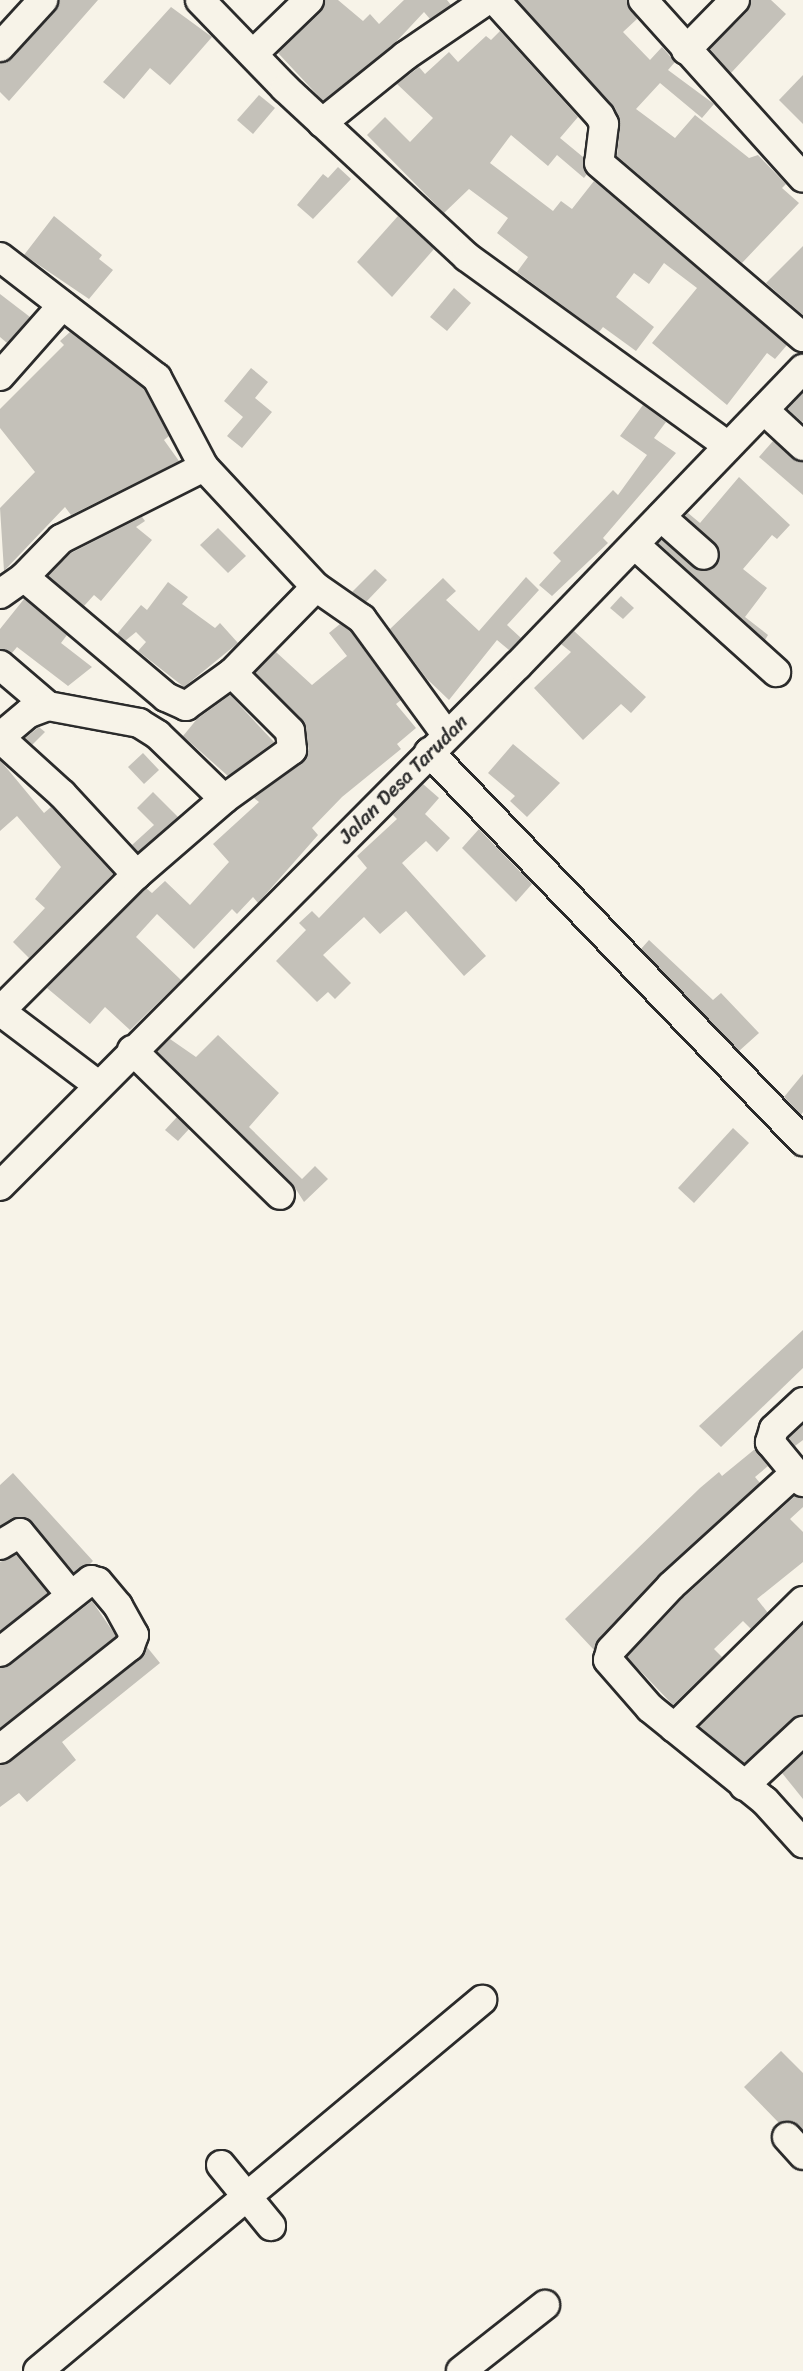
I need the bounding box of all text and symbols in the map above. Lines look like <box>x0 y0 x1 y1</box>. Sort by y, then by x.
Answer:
street label: Jalan Desa Tarudan <box>332 708 474 850</box>

